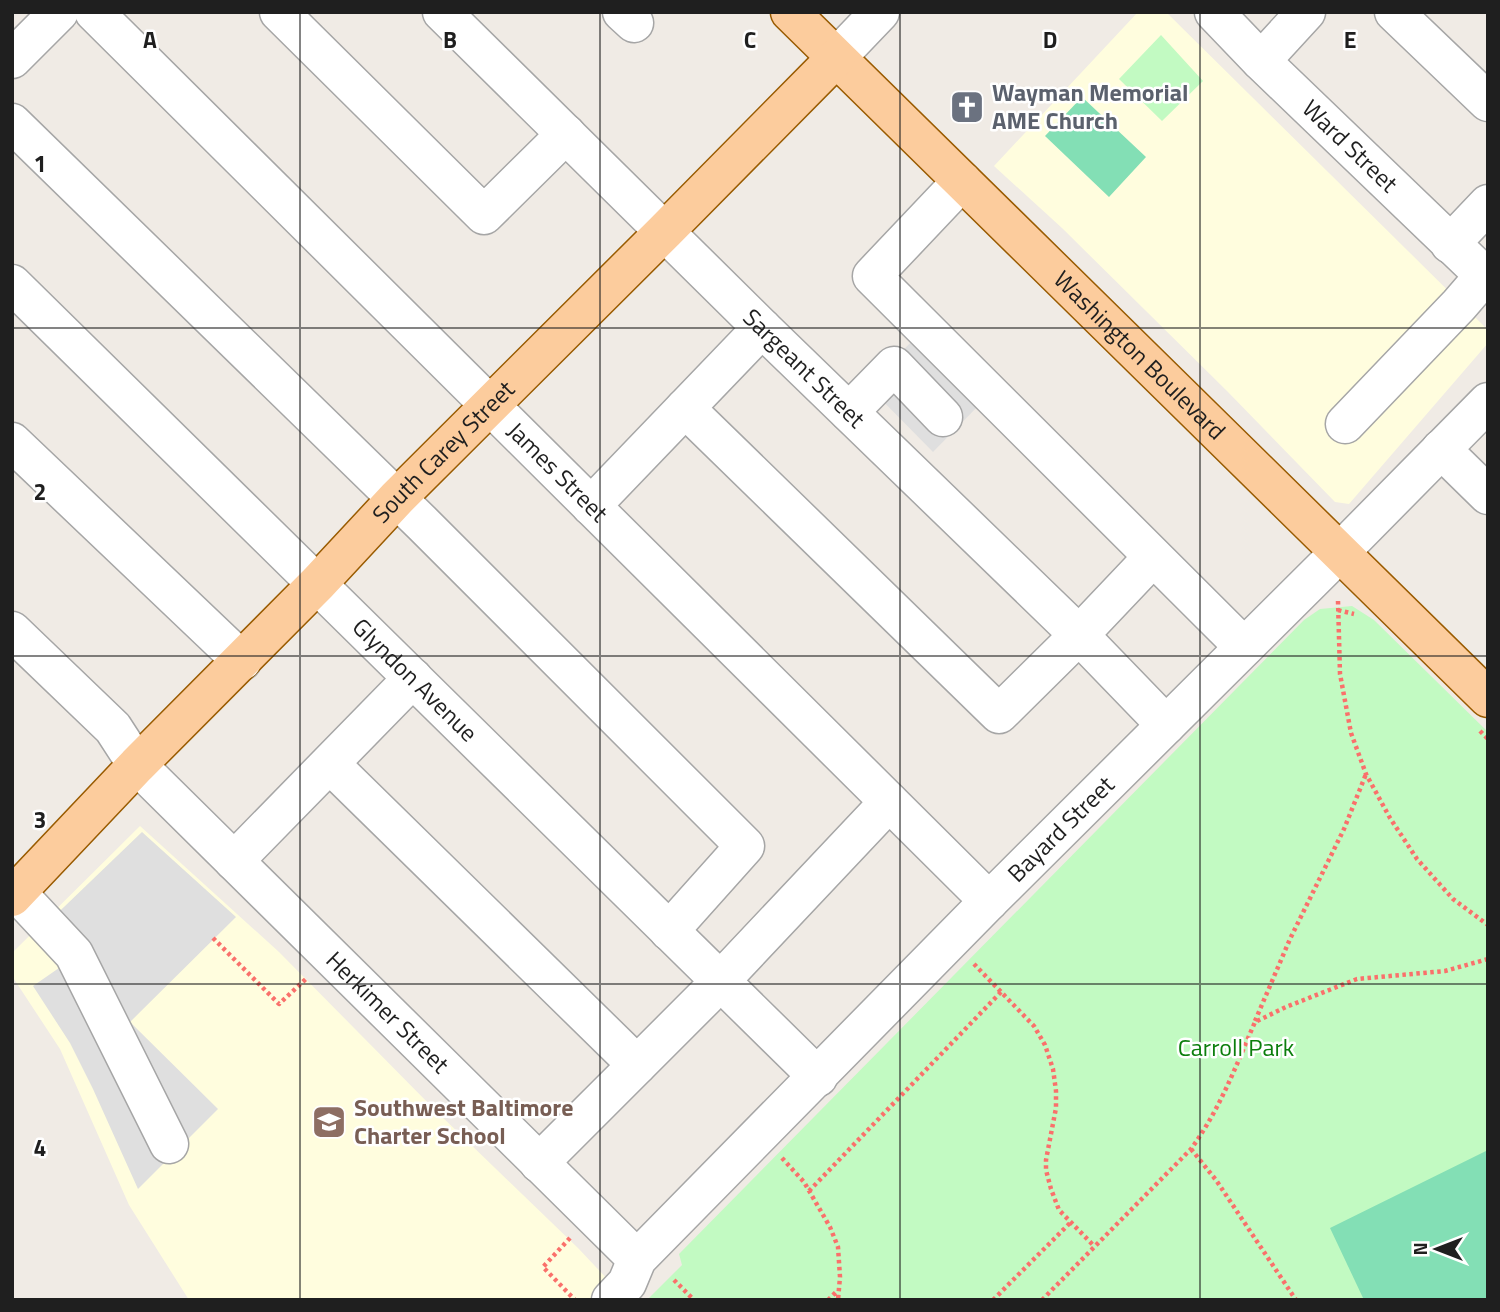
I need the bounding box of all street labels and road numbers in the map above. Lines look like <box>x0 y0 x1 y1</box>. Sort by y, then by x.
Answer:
street label: Ward Street <box>1294 91 1407 201</box>
street label: Washington Boulevard <box>1046 262 1234 448</box>
street label: Sargeant Street <box>735 300 874 436</box>
street label: South Carey Street <box>363 371 523 531</box>
street label: James Street <box>499 413 617 530</box>
street label: Glyndon Avenue <box>345 609 486 750</box>
street label: Bayard Street <box>999 767 1122 890</box>
street label: Herkimer Street <box>318 942 458 1081</box>

